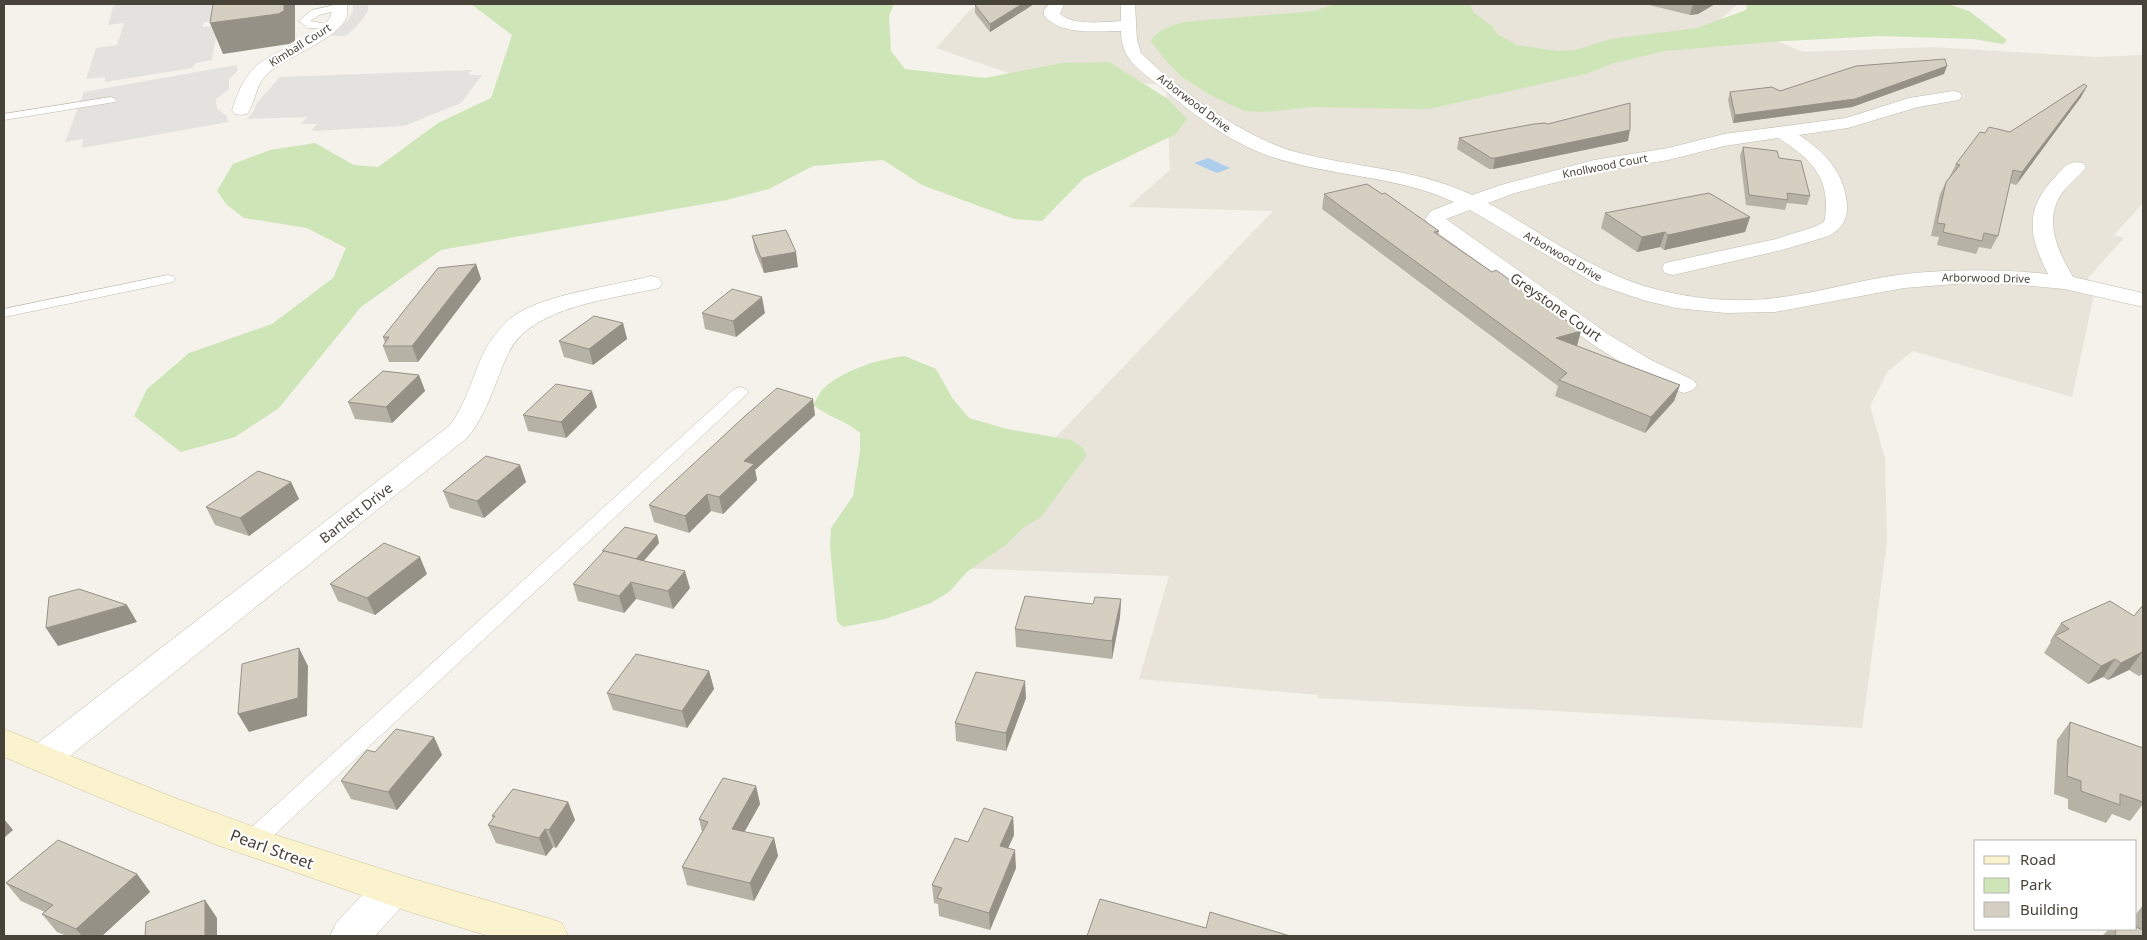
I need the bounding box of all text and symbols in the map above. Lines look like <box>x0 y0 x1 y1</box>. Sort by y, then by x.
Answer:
street label: Kimball Court <box>266 20 334 70</box>
street label: Arborwood Drive <box>1155 70 1234 135</box>
street label: Knollwood Court <box>1561 150 1649 181</box>
street label: Arborwood Drive <box>1521 227 1605 284</box>
street label: Greystone Court <box>1507 268 1606 345</box>
street label: Arborwood Drive <box>1942 269 2030 286</box>
street label: Bartlett Drive <box>315 478 396 547</box>
street label: Pearl Street <box>227 824 317 874</box>
legend <box>1974 840 2137 930</box>
text: Road <box>2020 849 2056 869</box>
text: Park <box>2020 874 2052 894</box>
text: Building <box>2020 899 2078 919</box>

